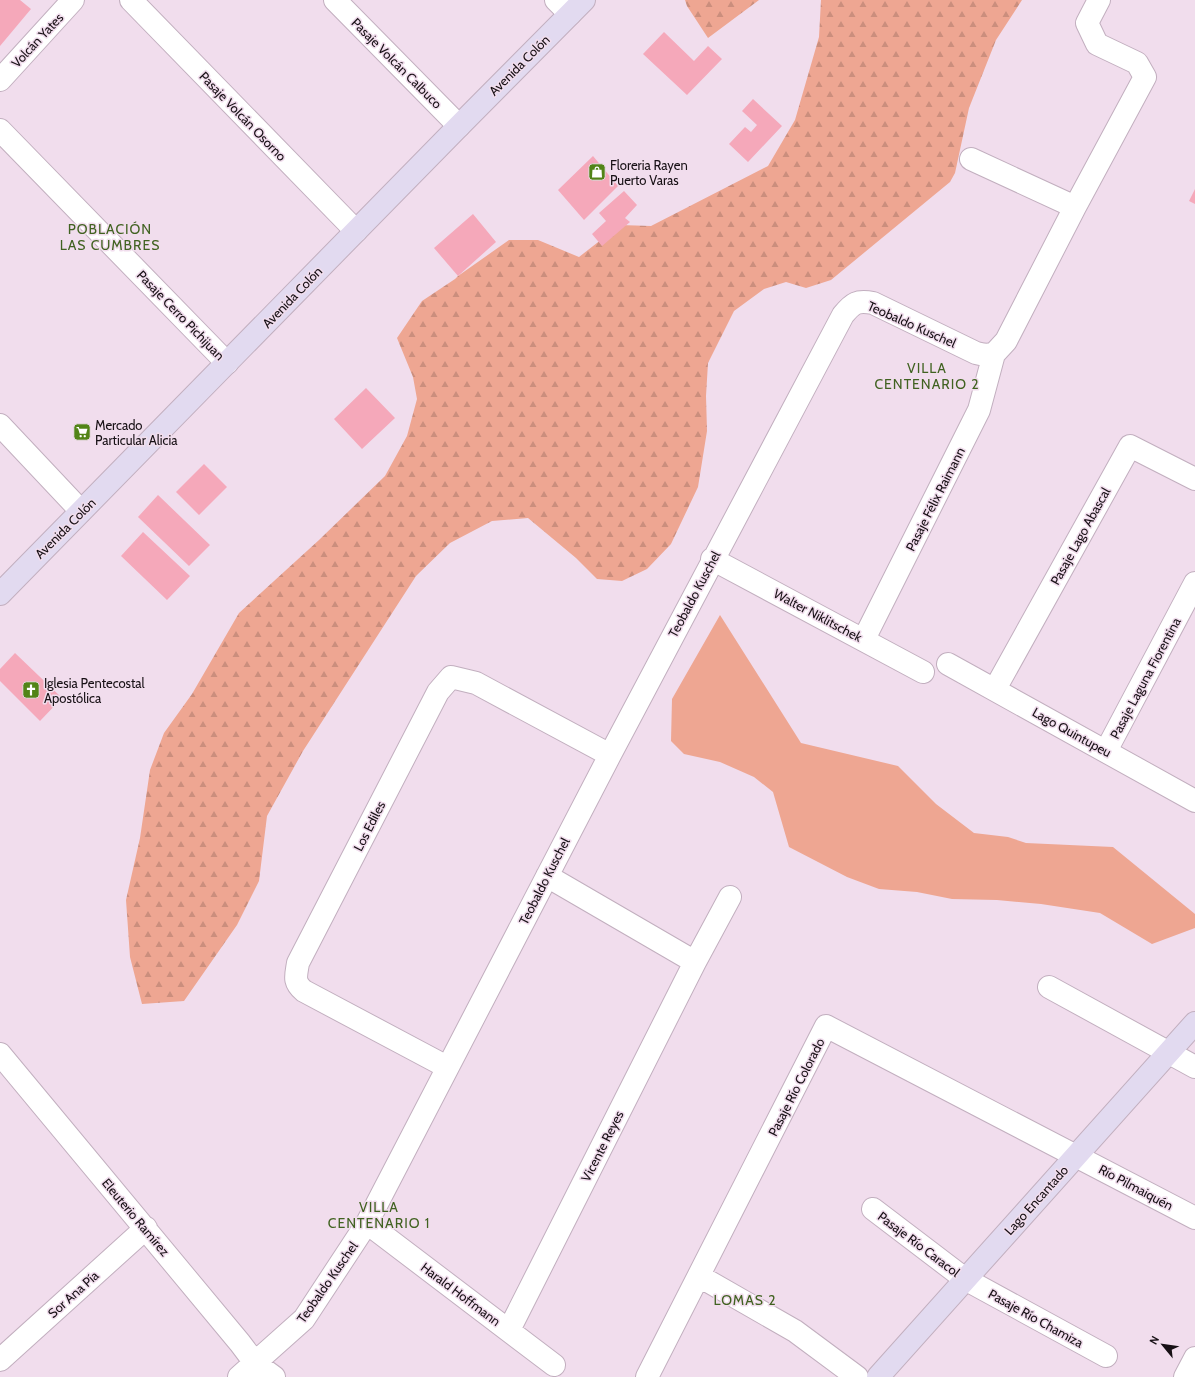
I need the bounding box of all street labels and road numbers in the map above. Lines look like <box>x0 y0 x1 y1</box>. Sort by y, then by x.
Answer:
street label: Volcán Yates <box>8 9 67 71</box>
street label: Pasaje Volcán Calbuco <box>348 14 446 112</box>
street label: Avenida Colón <box>485 31 553 99</box>
street label: Pasaje Volcán Osorno <box>196 68 290 165</box>
street label: Avenida Colón <box>259 263 325 331</box>
street label: Pasaje Cerro Pichijuan <box>133 267 228 364</box>
street label: Teobaldo Kuschel <box>865 297 959 351</box>
street label: Pasaje Félix Raimann <box>902 444 969 554</box>
street label: Pasaje Lago Abascal <box>1047 485 1114 588</box>
street label: Avenida Colón <box>31 494 99 562</box>
street label: Teobaldo Kuschel <box>665 548 723 640</box>
street label: Walter Niklitschek <box>771 585 865 645</box>
street label: Pasaje Laguna Fiorentina <box>1106 614 1185 742</box>
street label: Lago Quintupeu <box>1030 704 1114 760</box>
street label: Los Ediles <box>350 798 389 854</box>
street label: Teobaldo Kuschel <box>515 835 573 927</box>
street label: Pasaje Río Colorado <box>764 1035 828 1139</box>
street label: Vicente Reyes <box>577 1107 627 1184</box>
street label: Río Pilmaiquén <box>1096 1161 1176 1213</box>
street label: Lago Encantado <box>1001 1162 1071 1238</box>
street label: Eleuterio Ramírez <box>99 1175 173 1259</box>
street label: Pasaje Río Caracol <box>874 1208 963 1281</box>
street label: Teobaldo Kuschel <box>293 1238 361 1326</box>
street label: Harald Hoffmann <box>418 1259 504 1329</box>
street label: Sor Ana Pía <box>44 1267 102 1321</box>
street label: Pasaje Río Chamiza <box>985 1285 1087 1352</box>

